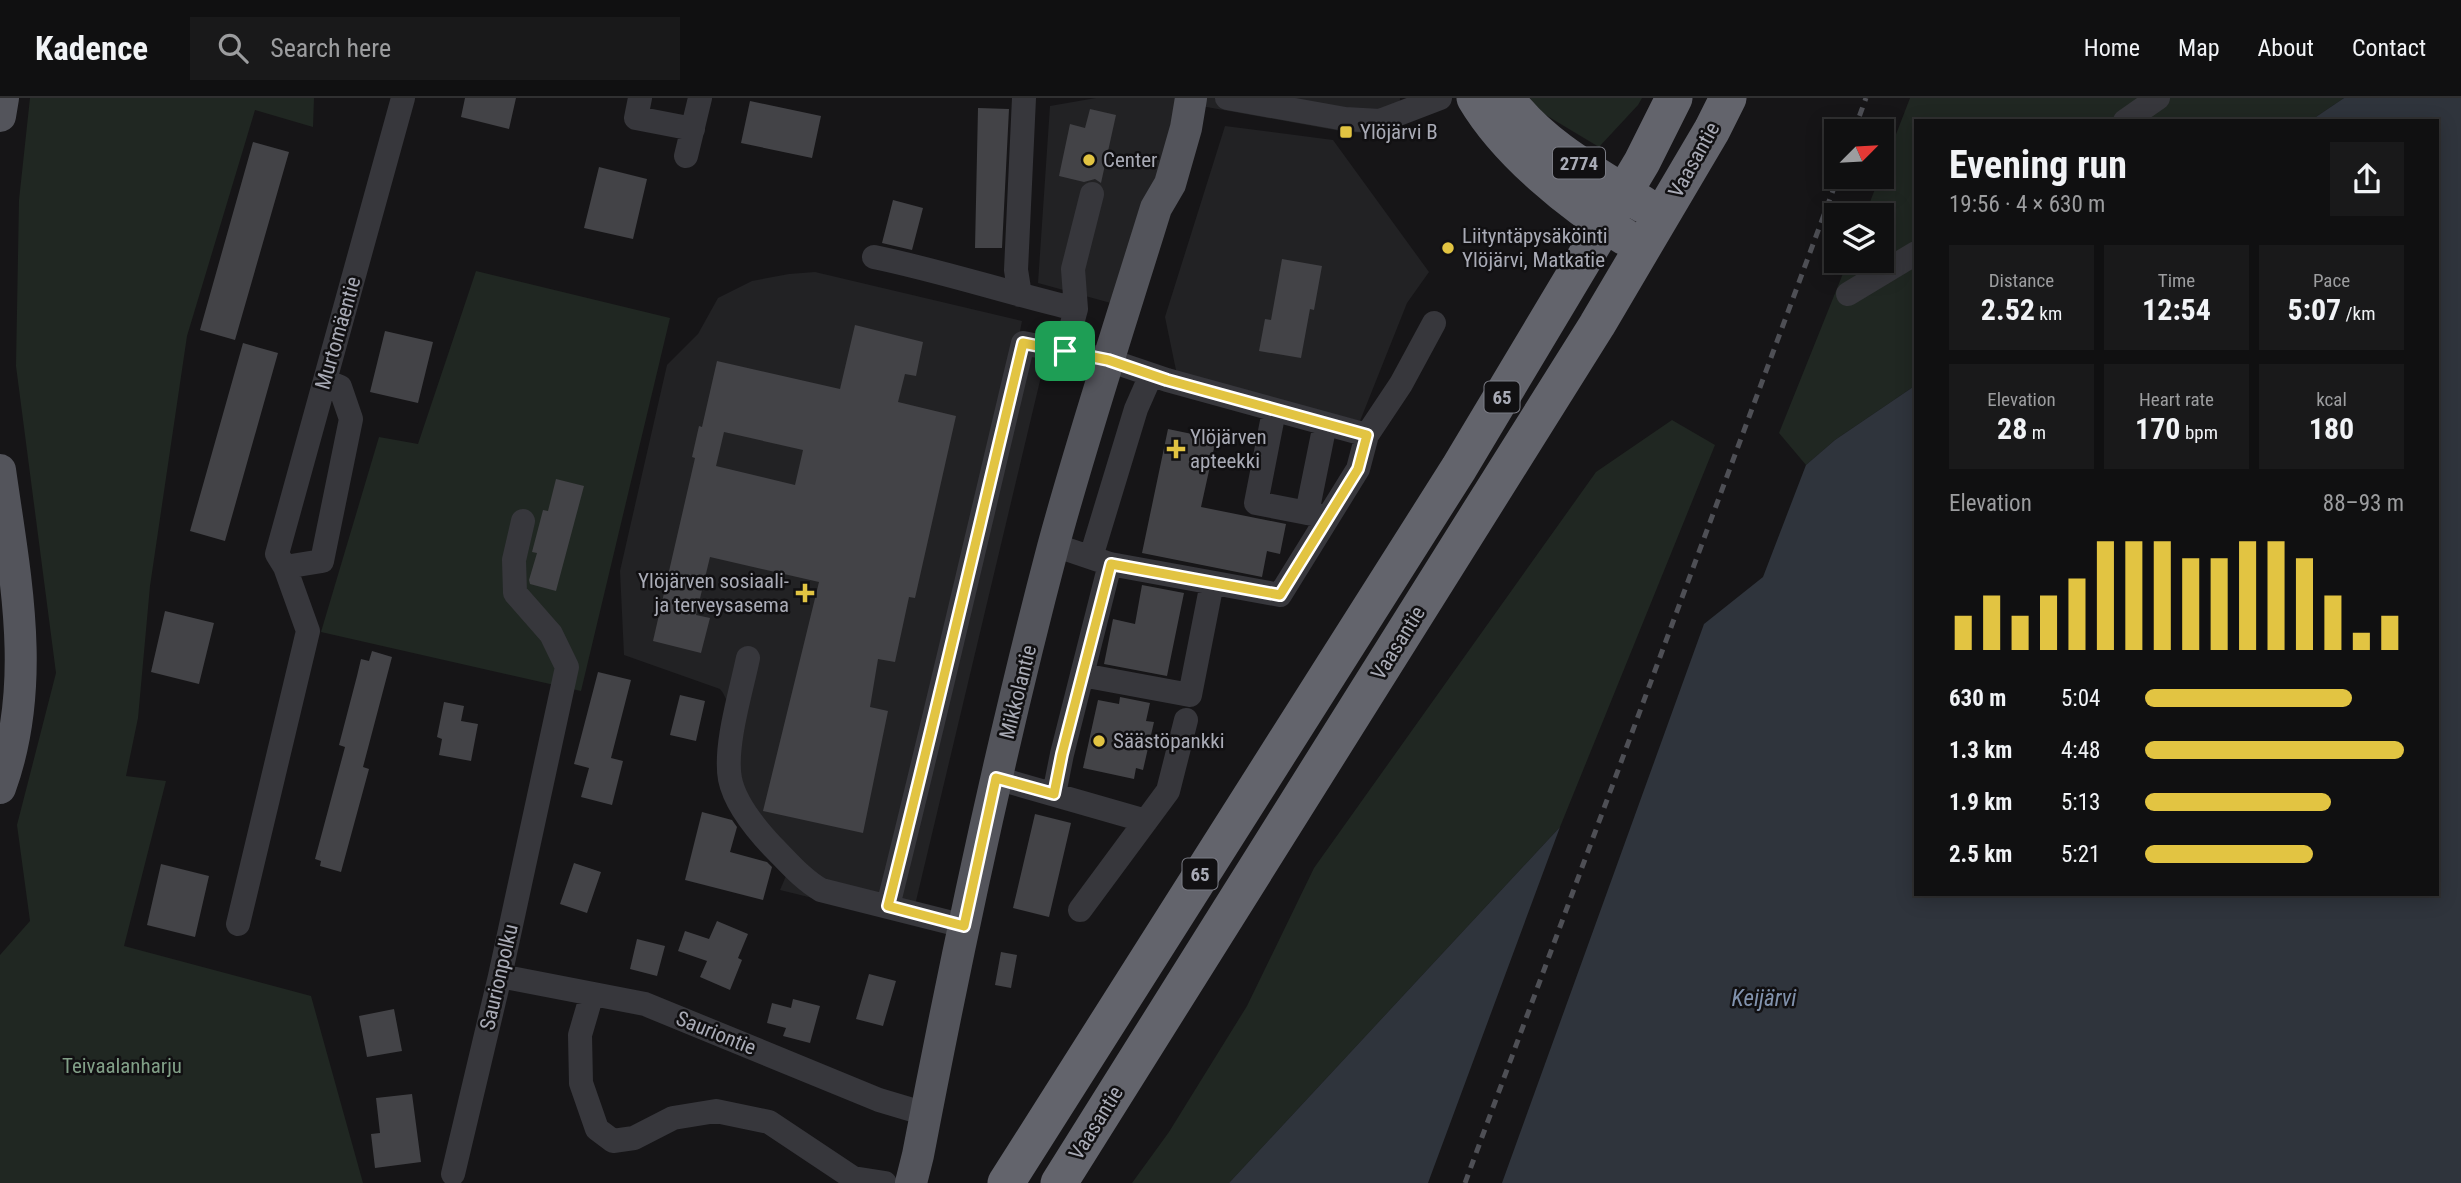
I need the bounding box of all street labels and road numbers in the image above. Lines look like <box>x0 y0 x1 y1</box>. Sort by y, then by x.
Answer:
street label: Vaasantie <box>1664 118 1724 202</box>
road number: 2774 <box>1553 148 1605 178</box>
street label: Murtomäentie <box>310 274 366 392</box>
road number: 65 <box>1484 382 1520 412</box>
street label: Vaasantie <box>1366 602 1430 684</box>
street label: Mikkolantie <box>995 642 1041 742</box>
road number: 65 <box>1182 859 1218 890</box>
street label: Saurionpolku <box>475 922 523 1032</box>
street label: Sauriontie <box>673 1006 760 1060</box>
street label: Vaasantie <box>1064 1082 1128 1164</box>

